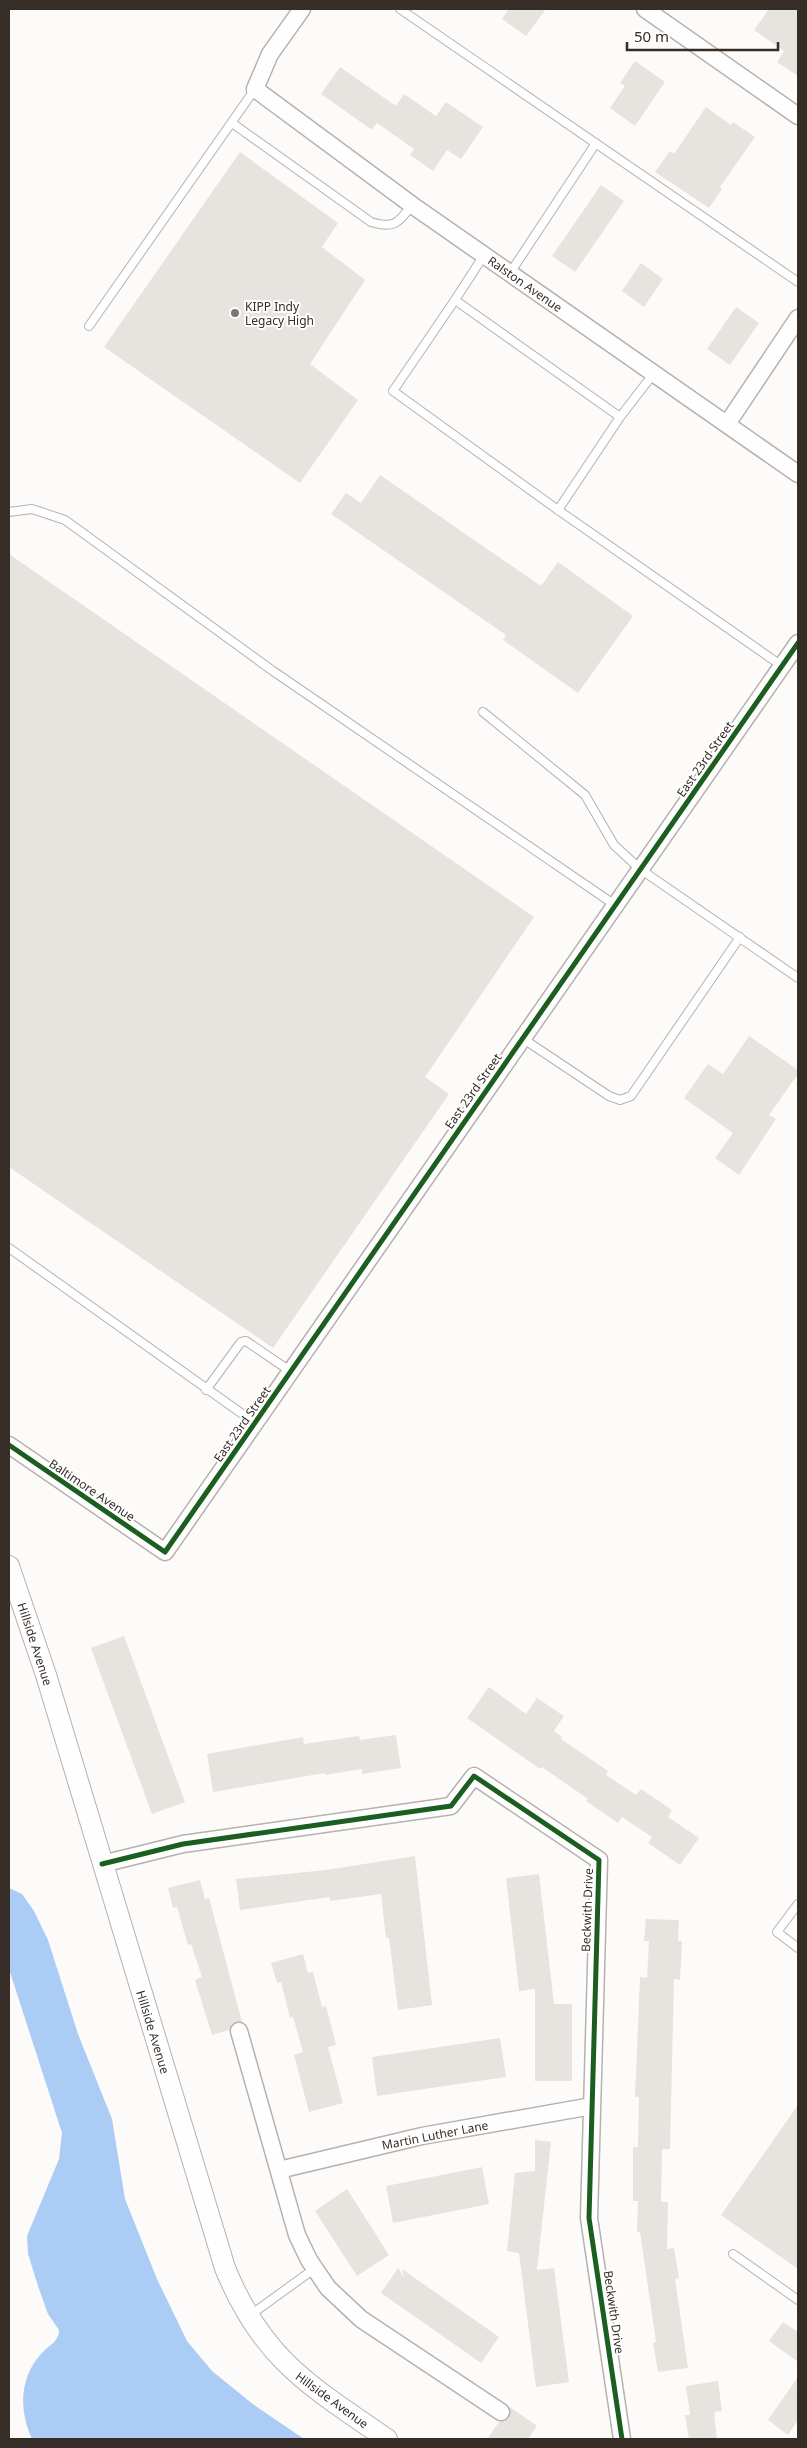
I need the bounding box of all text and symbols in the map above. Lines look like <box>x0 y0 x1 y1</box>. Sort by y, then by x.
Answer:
scale bar <box>627 20 778 52</box>
text: 50 m <box>634 26 669 46</box>
street label: Ralston Avenue <box>484 252 566 316</box>
place label: KIPP Indy Legacy High <box>245 298 314 329</box>
marker: KIPP Indy Legacy High <box>229 307 241 319</box>
street label: East 23rd Street <box>672 717 738 800</box>
street label: East 23rd Street <box>440 1049 506 1132</box>
street label: East 23rd Street <box>209 1382 275 1465</box>
street label: Baltimore Avenue <box>46 1455 139 1525</box>
street label: Hillside Avenue <box>14 1600 57 1688</box>
street label: Beckwith Drive <box>577 1868 597 1952</box>
street label: Hillside Avenue <box>132 1988 174 2076</box>
street label: Martin Luther Lane <box>380 2116 490 2154</box>
street label: Beckwith Drive <box>600 2269 628 2355</box>
street label: Hillside Avenue <box>292 2368 372 2432</box>

